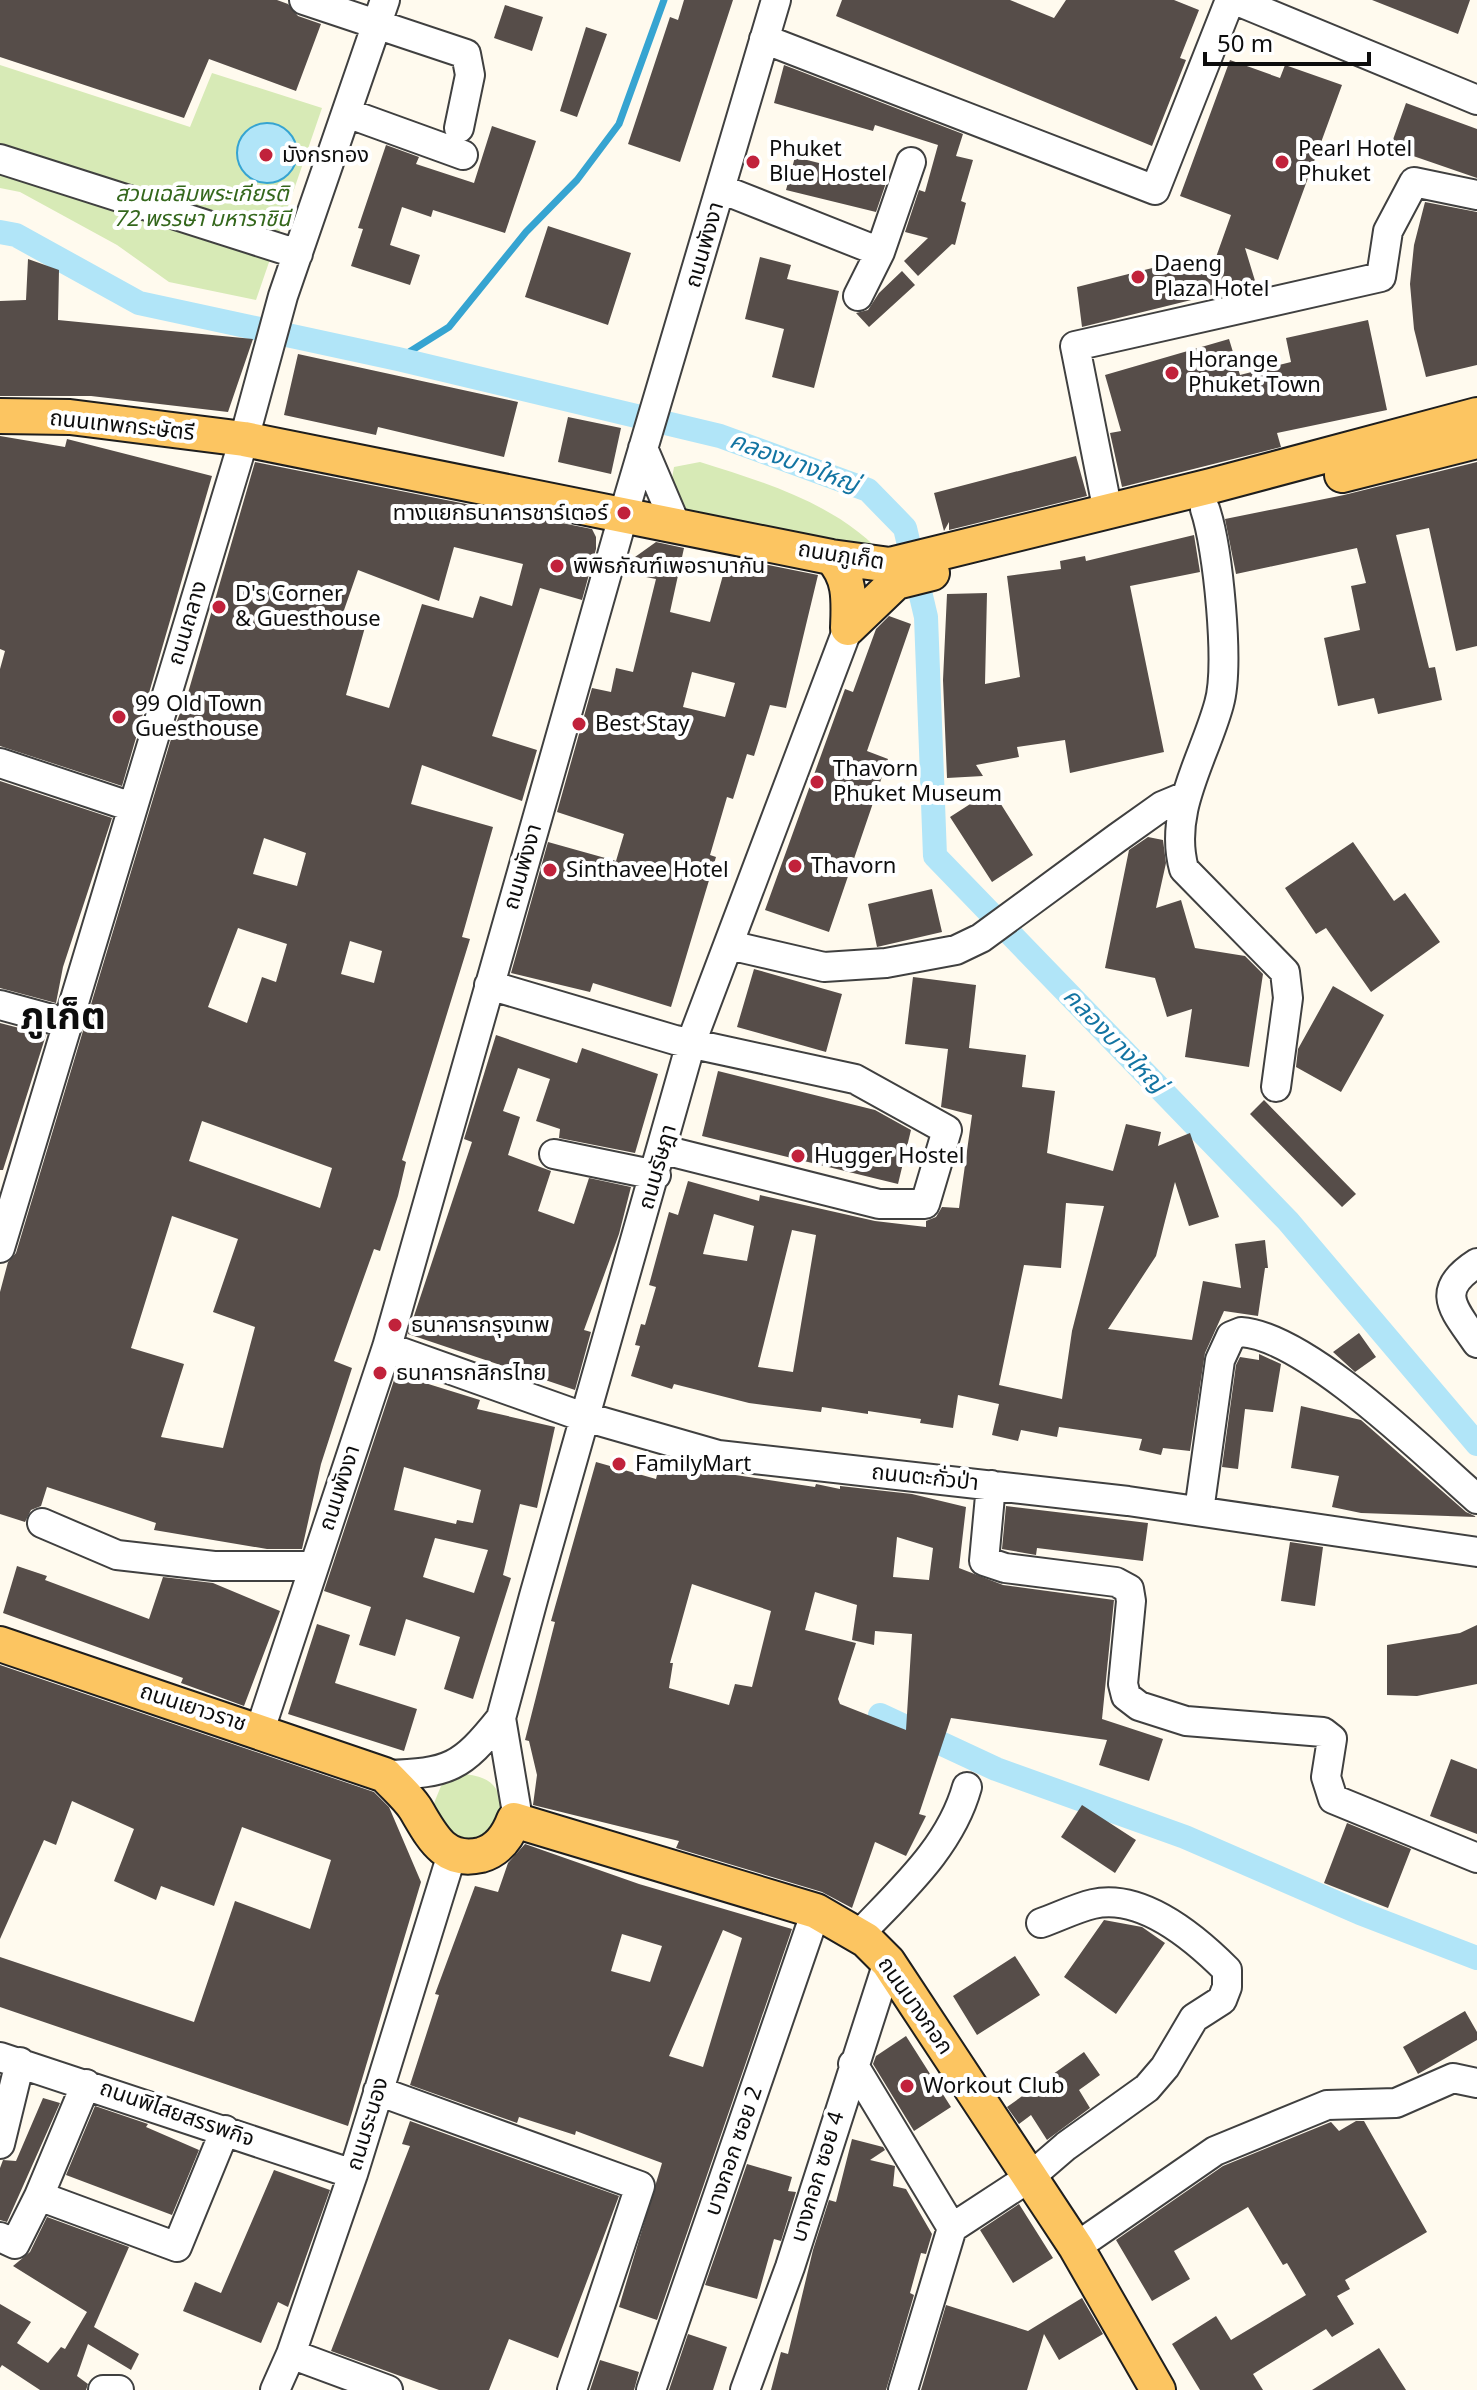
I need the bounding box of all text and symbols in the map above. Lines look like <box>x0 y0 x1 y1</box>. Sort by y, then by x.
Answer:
scale bar <box>1205 16 1369 66</box>
text: 50 m <box>1217 27 1273 63</box>
place label: Phuket Blue Hostel <box>769 133 887 191</box>
place label: Pearl Hotel Phuket <box>1298 133 1412 191</box>
place label: มังกรทอง <box>282 139 369 172</box>
marker: มังกรทอง <box>257 146 275 164</box>
marker: Phuket Blue Hostel <box>744 153 762 171</box>
marker: Pearl Hotel Phuket <box>1273 153 1291 171</box>
park label: สวนเฉลิมพระเกียรติ 72 พรรษา มหาราชินี <box>114 178 293 236</box>
street label: ถนนพังงา <box>677 198 733 292</box>
place label: Daeng Plaza Hotel <box>1154 248 1269 306</box>
marker: Daeng Plaza Hotel <box>1129 268 1147 286</box>
place label: Horange Phuket Town <box>1188 344 1321 402</box>
marker: Horange Phuket Town <box>1163 364 1181 382</box>
street label: ถนนเทพกระษัตรี <box>48 402 196 450</box>
water label: คลองบางใหญ่ <box>724 423 866 504</box>
place label: ทางแยกธนาคารชาร์เตอร์ <box>393 497 609 530</box>
marker: ทางแยกธนาคารชาร์เตอร์ <box>615 504 633 522</box>
street label: ถนนภูเก็ต <box>795 533 887 579</box>
place label: พิพิธภัณฑ์เพอรานากัน <box>573 550 765 583</box>
marker: พิพิธภัณฑ์เพอรานากัน <box>548 557 566 575</box>
street label: ถนนถลาง <box>160 577 216 669</box>
place label: D's Corner & Guesthouse <box>235 578 381 636</box>
marker: D's Corner & Guesthouse <box>210 598 228 616</box>
place label: 99 Old Town Guesthouse <box>135 688 262 746</box>
marker: 99 Old Town Guesthouse <box>110 708 128 726</box>
place label: Best Stay <box>595 708 690 741</box>
marker: Best Stay <box>570 715 588 733</box>
place label: Thavorn Phuket Museum <box>833 753 1002 811</box>
marker: Thavorn Phuket Museum <box>808 773 826 791</box>
street label: ถนนพังงา <box>495 820 551 914</box>
place label: Thavorn <box>811 850 896 883</box>
place label: Sinthavee Hotel <box>566 854 729 887</box>
marker: Thavorn <box>786 857 804 875</box>
marker: Sinthavee Hotel <box>541 861 559 879</box>
water label: คลองบางใหญ่ <box>1054 980 1176 1104</box>
district label: ภูเก็ต <box>20 989 106 1046</box>
street label: ถนนรัษฎา <box>630 1121 686 1213</box>
place label: Hugger Hostel <box>814 1140 964 1173</box>
marker: Hugger Hostel <box>789 1147 807 1165</box>
place label: ธนาคารกรุงเทพ <box>411 1309 550 1342</box>
marker: ธนาคารกรุงเทพ <box>386 1316 404 1334</box>
place label: ธนาคารกสิกรไทย <box>396 1357 546 1390</box>
marker: ธนาคารกสิกรไทย <box>371 1364 389 1382</box>
street label: ถนนพังงา <box>311 1441 369 1535</box>
place label: FamilyMart <box>635 1448 751 1481</box>
marker: FamilyMart <box>610 1455 628 1473</box>
street label: ถนนตะกั่วป่า <box>870 1456 980 1500</box>
street label: ถนนเยาวราช <box>135 1675 251 1741</box>
street label: ถนนบางกอก <box>869 1950 961 2062</box>
place label: Workout Club <box>923 2070 1064 2103</box>
street label: ถนนพิไสยสรรพกิจ <box>95 2072 259 2156</box>
street label: ถนนระนอง <box>338 2073 398 2175</box>
marker: Workout Club <box>898 2077 916 2095</box>
street label: บางกอก ซอย 2 <box>696 2082 772 2220</box>
street label: บางกอก ซอย 4 <box>782 2107 854 2246</box>

